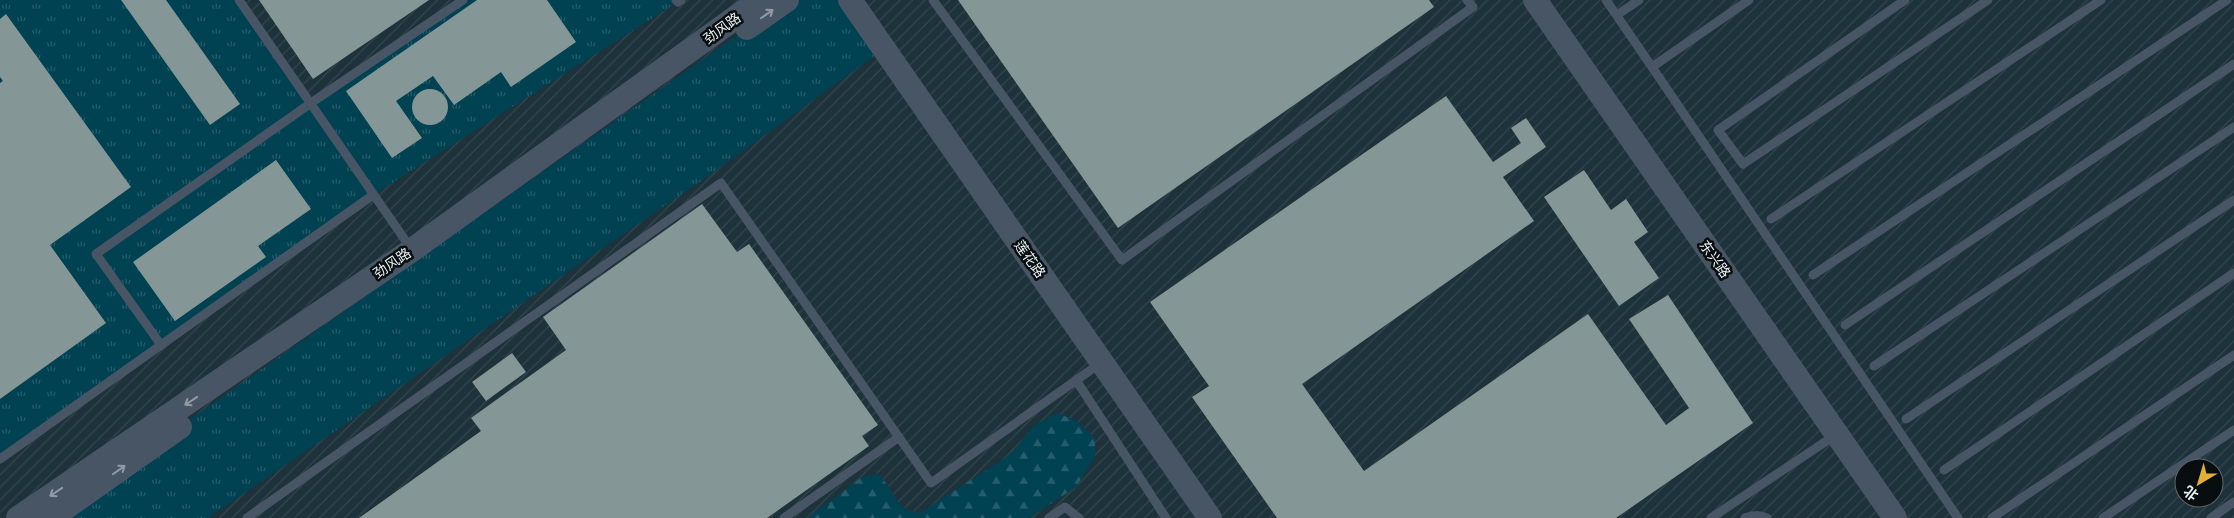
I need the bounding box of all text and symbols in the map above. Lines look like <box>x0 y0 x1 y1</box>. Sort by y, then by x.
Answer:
street label: 劲风路 <box>700 9 744 47</box>
one-way arrow <box>760 9 774 19</box>
street label: 莲花路 <box>1011 237 1049 281</box>
street label: 东兴路 <box>1696 237 1734 281</box>
street label: 劲风路 <box>370 245 414 281</box>
one-way arrow <box>184 396 198 406</box>
north arrow <box>2174 458 2224 508</box>
one-way arrow <box>112 465 126 475</box>
text: 北 <box>2181 483 2201 504</box>
one-way arrow <box>50 487 64 497</box>

